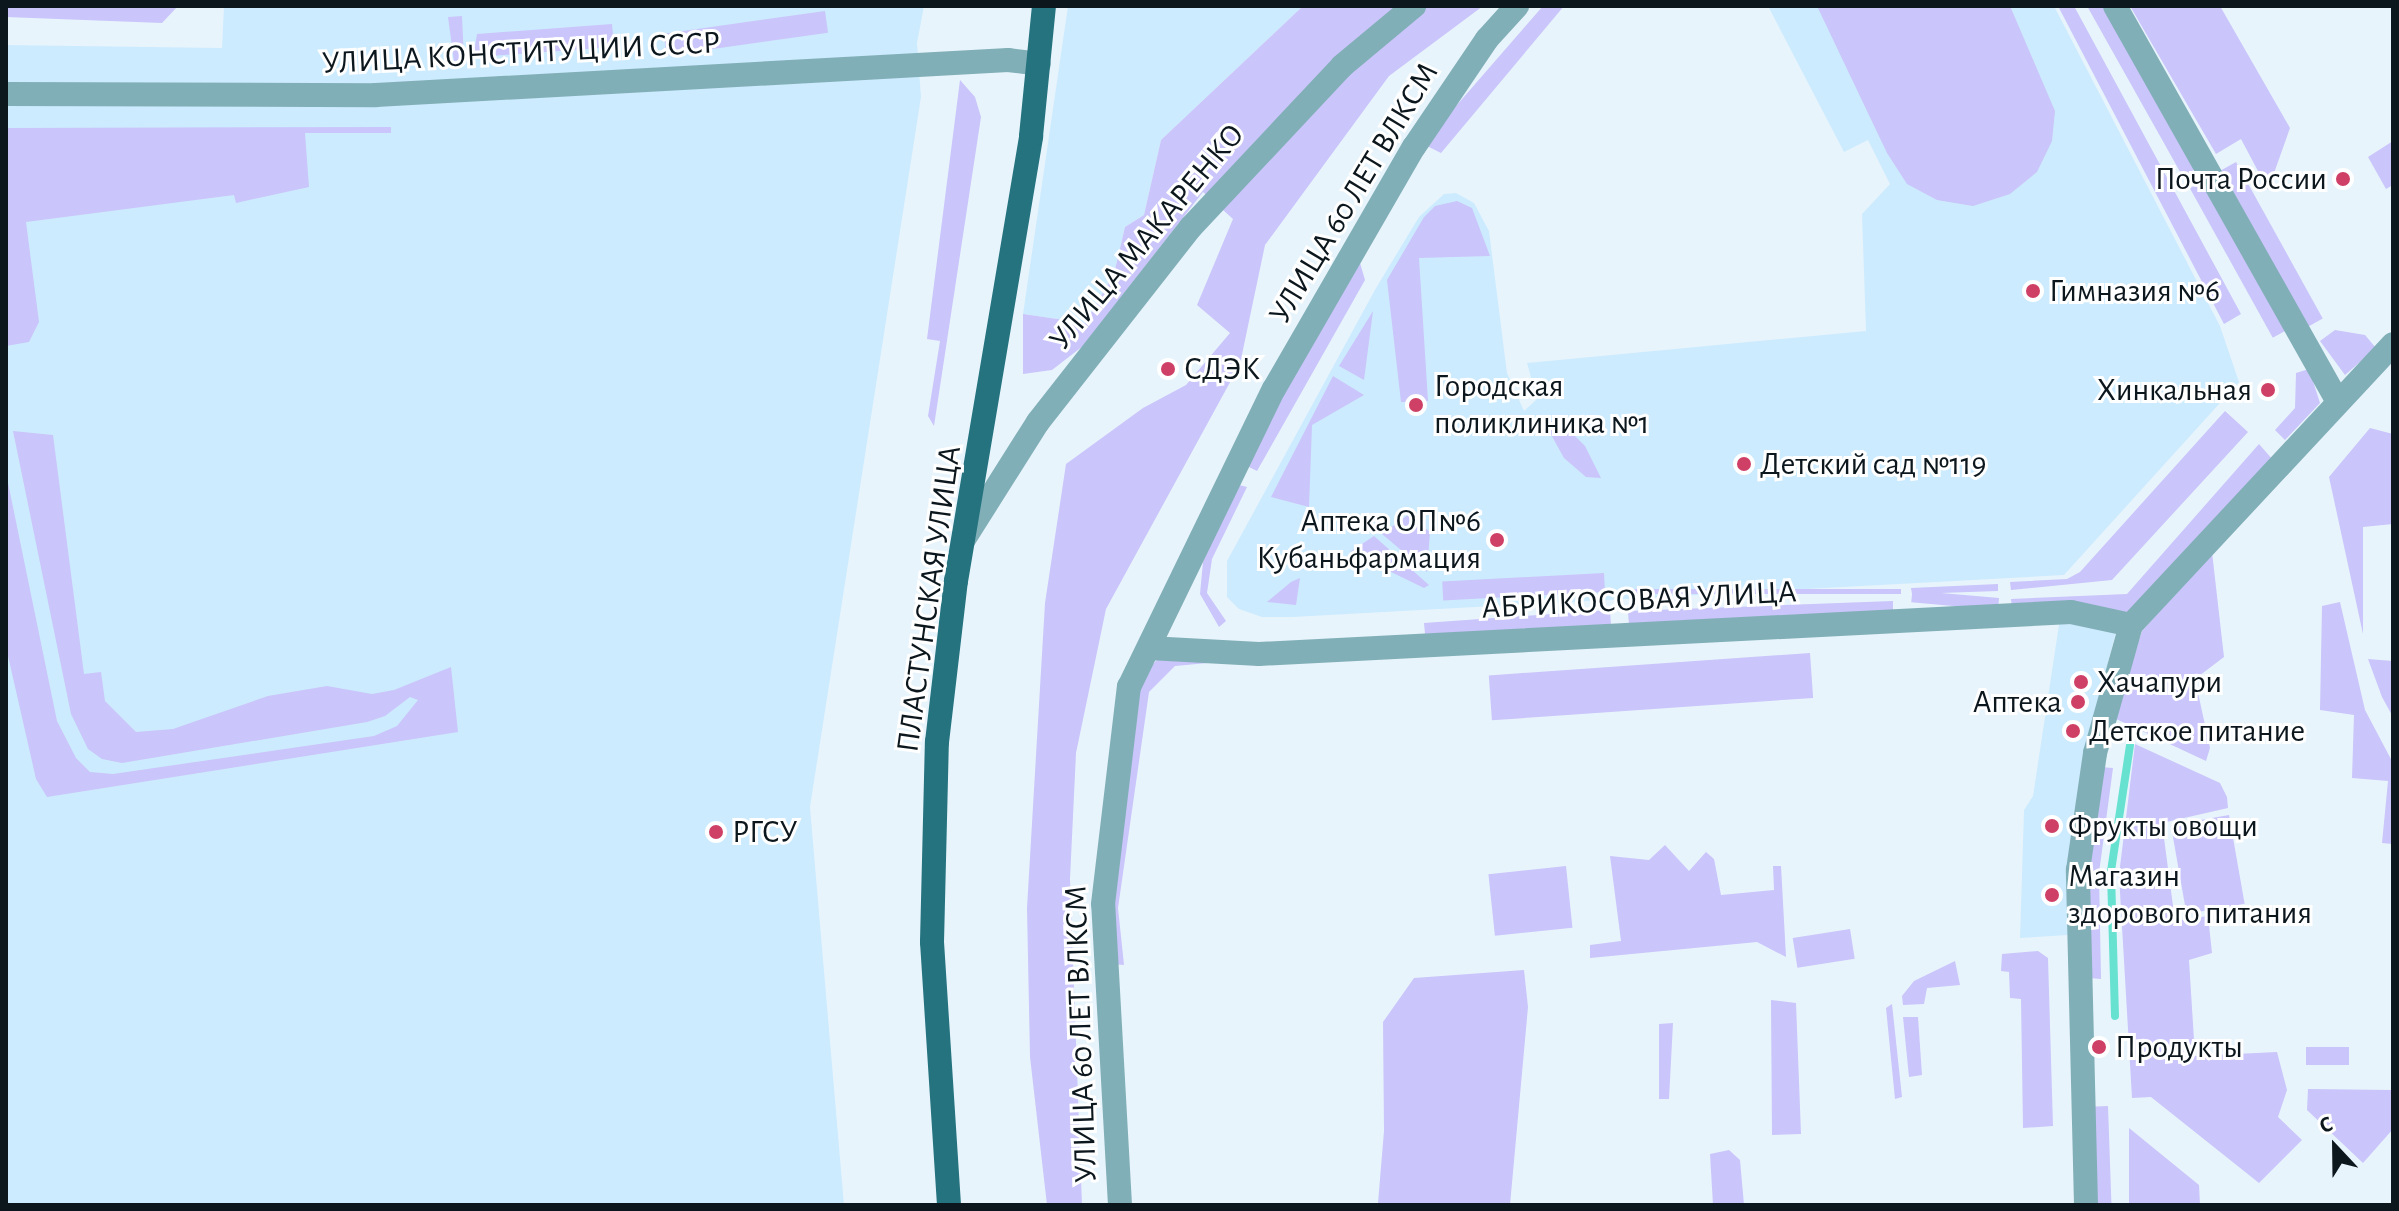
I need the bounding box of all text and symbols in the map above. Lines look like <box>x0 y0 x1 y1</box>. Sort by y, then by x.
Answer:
street label: УЛИЦА КОНСТИТУЦИИ СССР <box>321 23 721 83</box>
street label: УЛИЦА 60 ЛЕТ ВЛКСМ <box>1261 56 1447 330</box>
street label: УЛИЦА МАКАРЕНКО <box>1041 116 1253 358</box>
place label: Почта России <box>2155 160 2327 198</box>
marker: Почта России <box>2334 170 2352 188</box>
place label: Гимназия №6 <box>2049 272 2220 310</box>
marker: Гимназия №6 <box>2024 282 2042 300</box>
place label: СДЭК <box>1184 350 1260 388</box>
marker: СДЭК <box>1159 360 1177 378</box>
place label: Городская поликлиника №1 <box>1434 368 1649 443</box>
place label: Хинкальная <box>2097 371 2252 409</box>
marker: Хинкальная <box>2259 381 2277 399</box>
marker: Городская поликлиника №1 <box>1405 394 1427 416</box>
street label: ПЛАСТУНСКАЯ УЛИЦА <box>888 443 970 755</box>
place label: Детский сад №119 <box>1760 445 1987 483</box>
marker: Детский сад №119 <box>1735 455 1753 473</box>
place label: Аптека ОП№6 Кубаньфармация <box>1256 503 1481 578</box>
marker: Аптека ОП№6 Кубаньфармация <box>1488 531 1506 549</box>
street label: АБРИКОСОВАЯ УЛИЦА <box>1480 573 1798 627</box>
place label: Хачапури <box>2097 663 2222 701</box>
marker: Хачапури <box>2072 673 2090 691</box>
place label: Аптека <box>1973 683 2062 721</box>
marker: Аптека <box>2069 693 2087 711</box>
place label: Детское питание <box>2089 712 2305 750</box>
marker: Детское питание <box>2064 722 2082 740</box>
place label: Фрукты овощи <box>2068 807 2258 845</box>
place label: РГСУ <box>732 813 798 851</box>
marker: Фрукты овощи <box>2043 817 2061 835</box>
marker: РГСУ <box>707 823 725 841</box>
place label: Магазин здорового питания <box>2068 858 2312 933</box>
street label: УЛИЦА 60 ЛЕТ ВЛКСМ <box>1057 885 1105 1183</box>
marker: Магазин здорового питания <box>2043 886 2061 904</box>
place label: Продукты <box>2115 1028 2243 1066</box>
marker: Продукты <box>2090 1038 2108 1056</box>
north arrow <box>2295 1107 2375 1187</box>
text: С <box>2316 1112 2336 1137</box>

